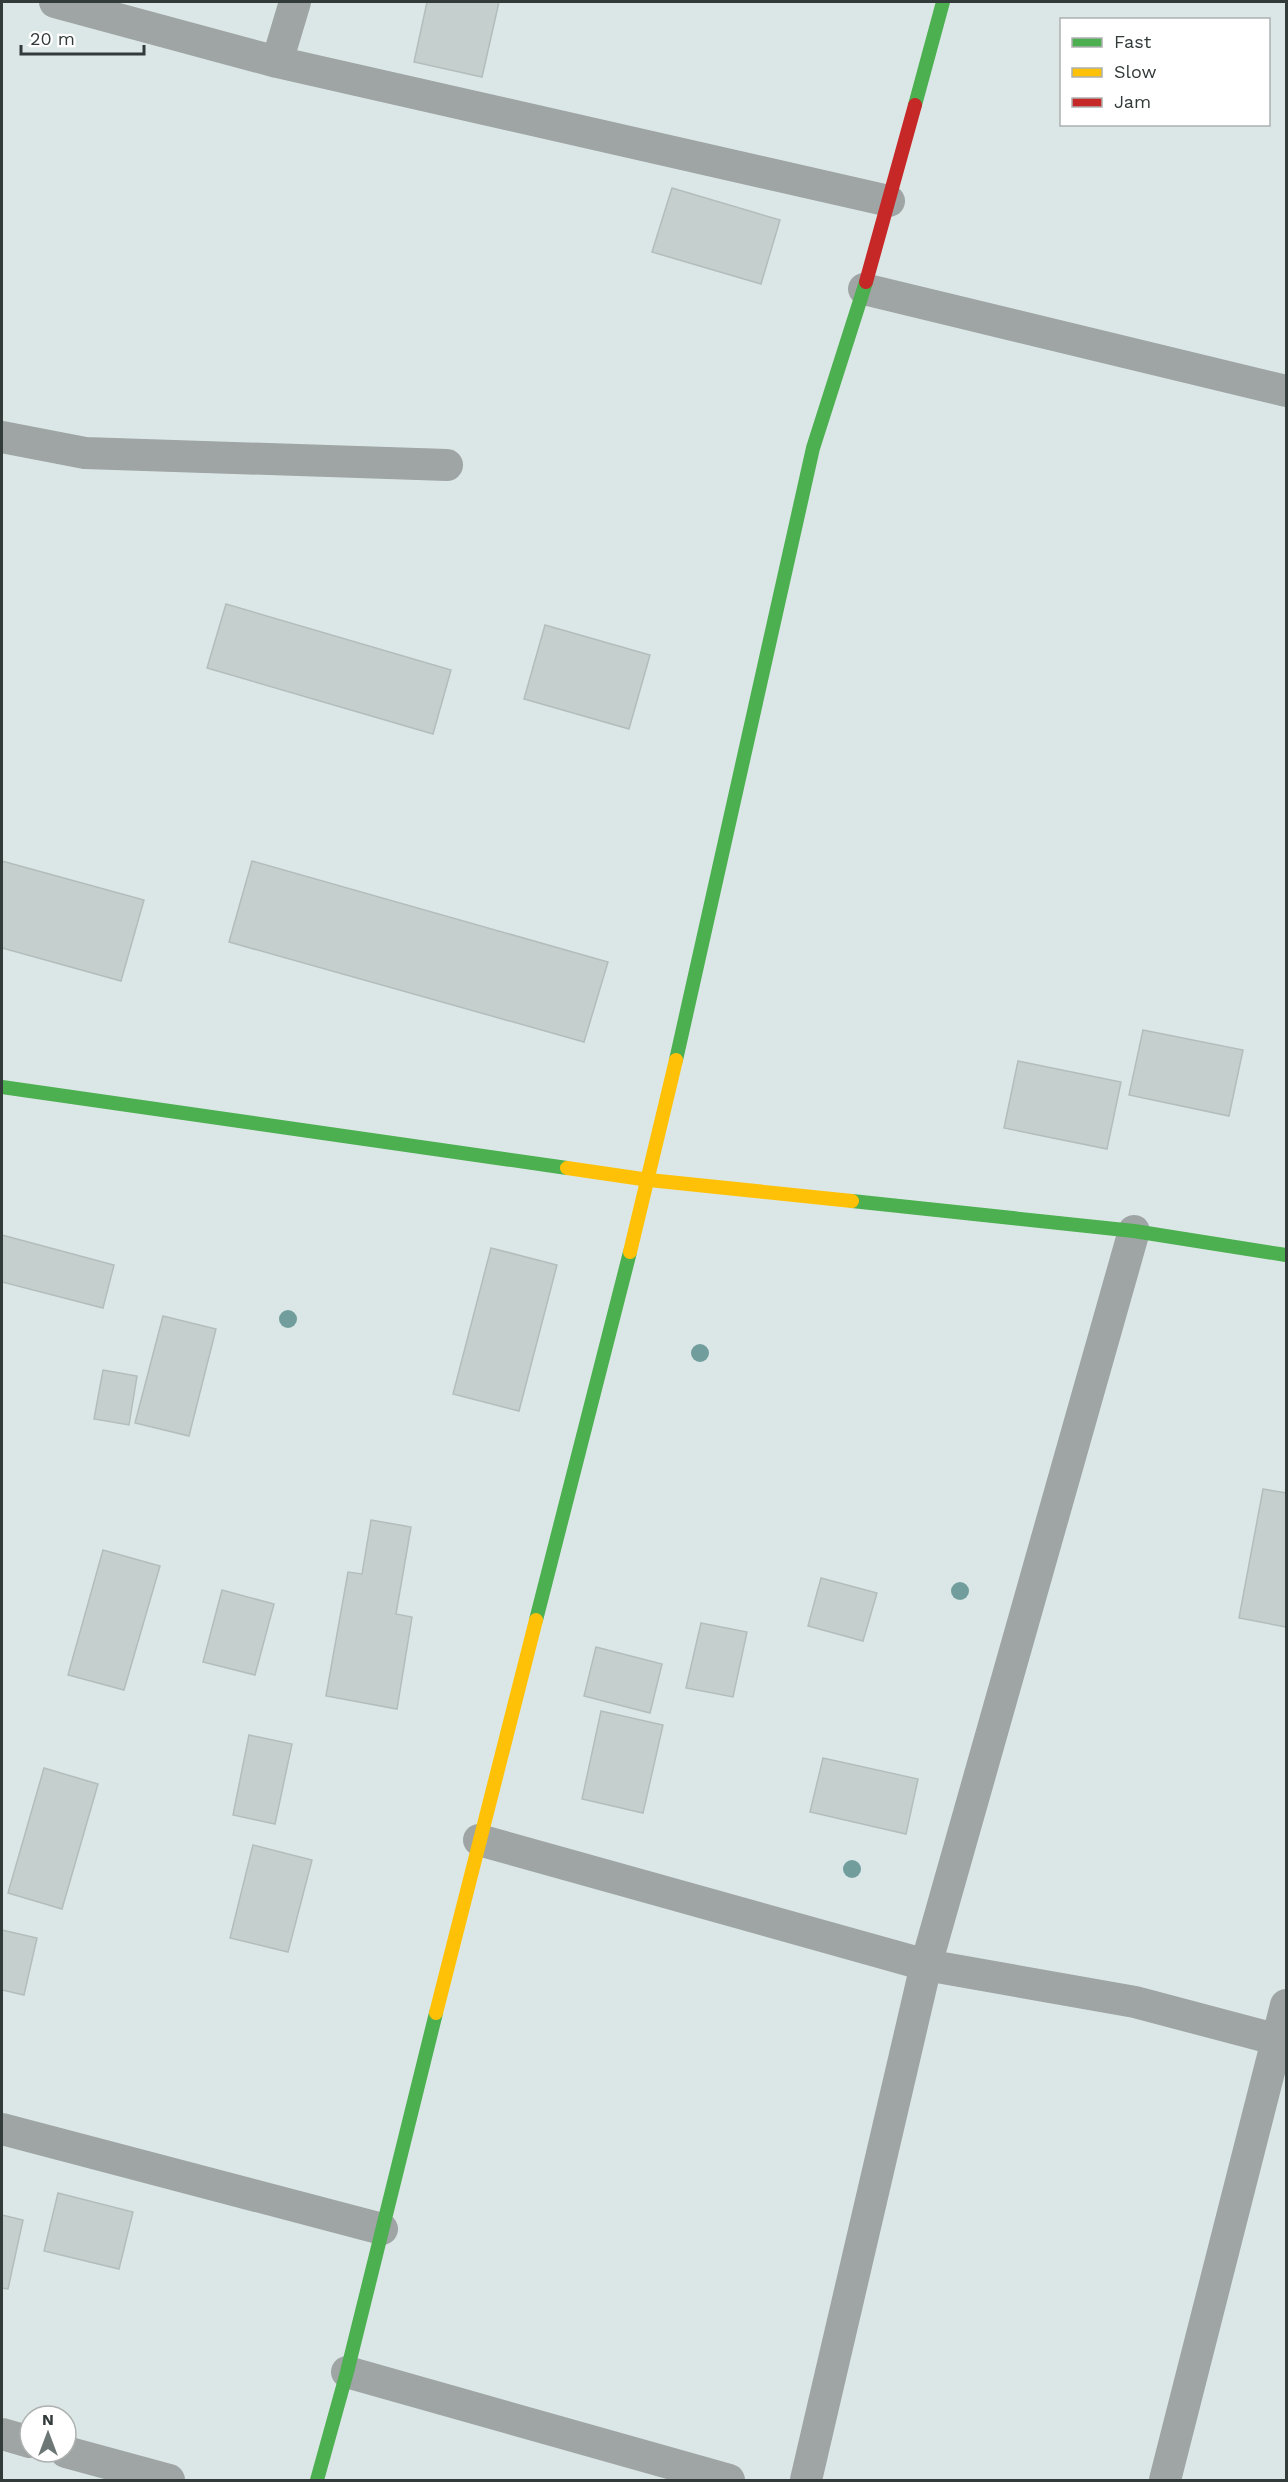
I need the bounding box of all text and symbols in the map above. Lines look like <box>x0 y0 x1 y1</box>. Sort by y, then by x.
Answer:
scale bar <box>21 18 144 56</box>
legend <box>1060 18 1270 126</box>
text: 20 m <box>30 28 75 49</box>
text: Fast <box>1114 31 1152 52</box>
text: Slow <box>1114 61 1157 82</box>
text: Jam <box>1114 91 1151 112</box>
north arrow <box>18 2404 78 2464</box>
text: N <box>42 2410 54 2429</box>

